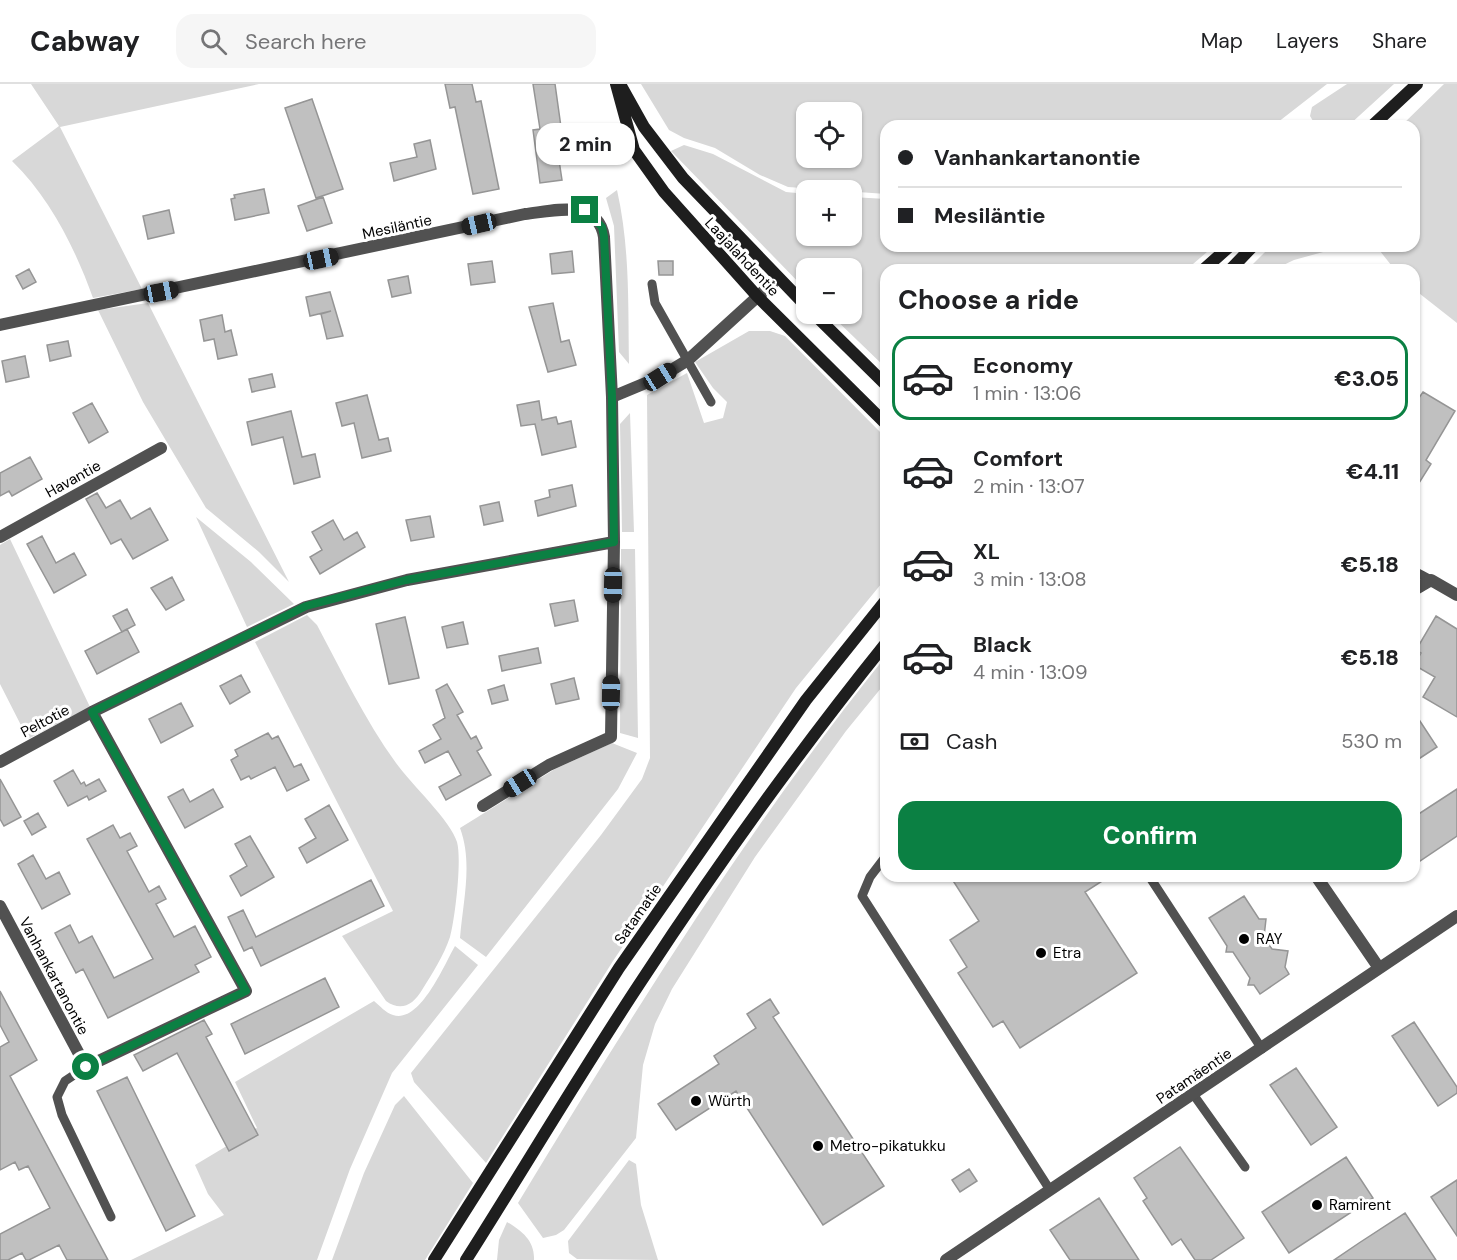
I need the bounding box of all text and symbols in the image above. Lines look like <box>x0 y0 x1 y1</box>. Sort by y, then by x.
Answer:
search box <box>176 14 596 68</box>
text: Cabway <box>30 23 140 60</box>
icon: search <box>197 25 230 58</box>
text: Search here <box>245 27 366 56</box>
text: Map <box>1201 27 1243 55</box>
text: Layers <box>1276 27 1339 55</box>
text: Share <box>1372 27 1427 55</box>
map controls <box>796 102 862 324</box>
button: locate <box>796 102 862 168</box>
callout: 2 min <box>536 123 634 165</box>
text: 2 min <box>559 131 612 157</box>
text: Vanhankartanontie <box>934 143 1141 172</box>
button: + <box>796 180 862 246</box>
route end <box>571 196 598 223</box>
text: Mesiläntie <box>934 201 1046 230</box>
street label: Mesiläntie <box>360 210 434 244</box>
car <box>459 211 499 237</box>
street label: Laajalahdentie <box>700 213 784 301</box>
car <box>302 246 340 272</box>
button: − <box>796 258 862 324</box>
car <box>142 280 180 304</box>
text: Choose a ride <box>898 282 1079 317</box>
icon: car <box>901 351 955 405</box>
text: Economy <box>973 351 1073 380</box>
car <box>640 360 680 394</box>
text: €3.05 <box>1334 364 1399 393</box>
text: 1 min · 13:06 <box>973 380 1082 406</box>
icon: car <box>901 444 955 498</box>
text: Comfort <box>973 444 1063 473</box>
street label: Havantie <box>42 456 104 502</box>
text: €4.11 <box>1346 457 1399 486</box>
text: 2 min · 13:07 <box>973 473 1085 499</box>
icon: car <box>901 537 955 591</box>
text: XL <box>973 537 1000 566</box>
text: €5.18 <box>1341 550 1399 579</box>
text: 3 min · 13:08 <box>973 566 1087 592</box>
car <box>604 567 622 603</box>
icon: car <box>901 630 955 684</box>
text: Black <box>973 630 1032 659</box>
text: €5.18 <box>1341 643 1399 672</box>
text: 4 min · 13:09 <box>973 659 1088 685</box>
car <box>602 675 620 711</box>
street label: Peltotie <box>17 700 73 742</box>
icon: cash <box>898 725 931 758</box>
text: Cash <box>946 727 997 756</box>
text: 530 m <box>1341 728 1402 754</box>
car <box>500 766 540 800</box>
button: Confirm <box>898 801 1402 870</box>
street label: Satamatie <box>610 880 666 948</box>
street label: Vanhankartanontie <box>14 914 94 1038</box>
place label: RAY <box>1256 929 1283 949</box>
marker: RAY <box>1237 932 1251 946</box>
place label: Etra <box>1053 943 1081 963</box>
marker: Etra <box>1034 946 1048 960</box>
street label: Patamäentie <box>1152 1043 1236 1109</box>
route start <box>72 1053 99 1080</box>
place label: Würth <box>708 1091 751 1111</box>
marker: Würth <box>689 1094 703 1108</box>
place label: Metro-pikatukku <box>830 1136 946 1156</box>
marker: Metro-pikatukku <box>811 1139 825 1153</box>
place label: Ramirent <box>1329 1195 1391 1215</box>
marker: Ramirent <box>1310 1198 1324 1212</box>

